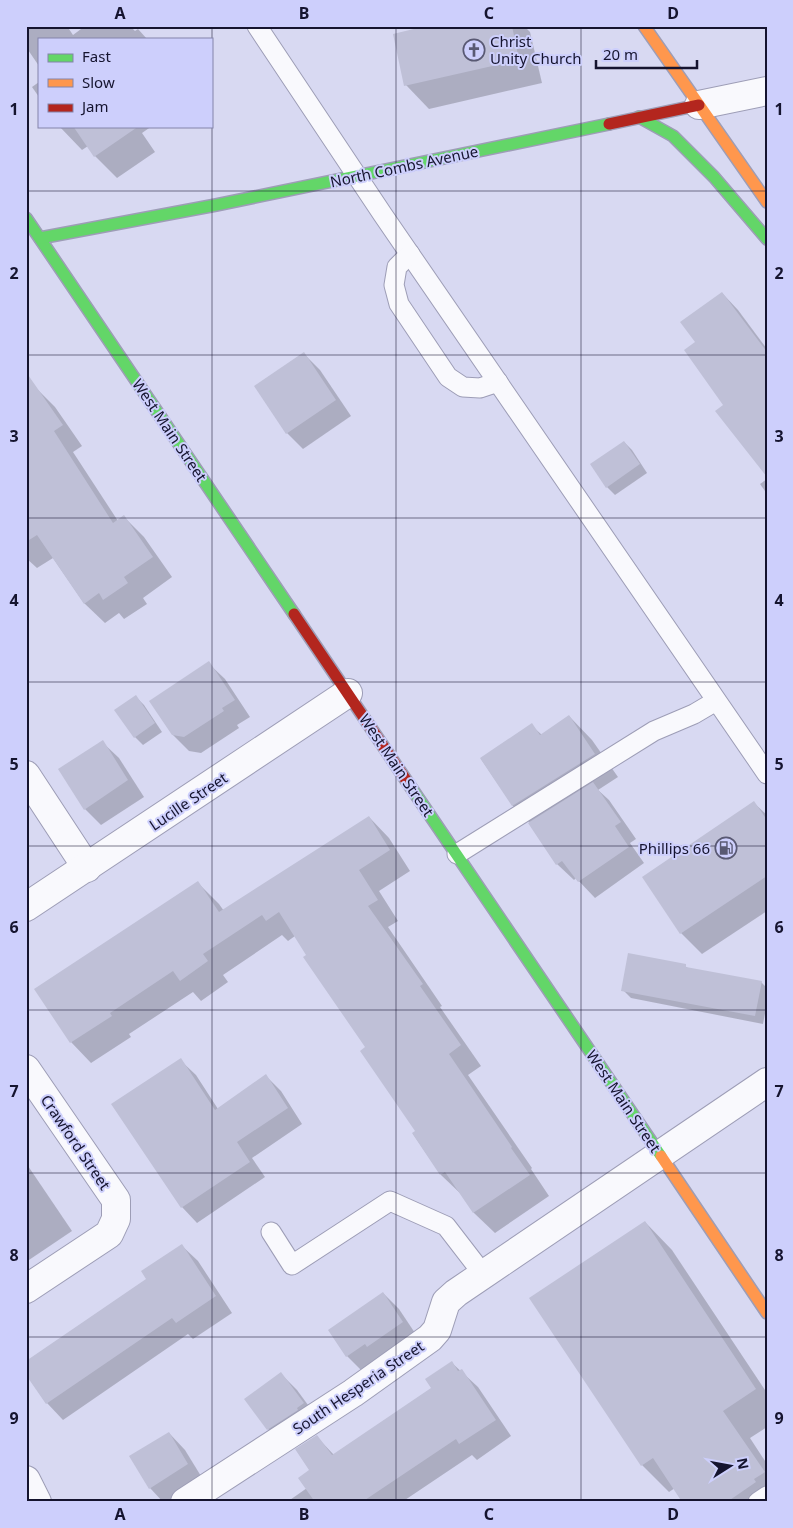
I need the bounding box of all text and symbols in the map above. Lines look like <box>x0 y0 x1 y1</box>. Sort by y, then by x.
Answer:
text: A <box>114 2 126 24</box>
text: B <box>299 2 309 24</box>
text: C <box>484 2 494 24</box>
text: D <box>667 2 679 24</box>
place label: Christ Unity Church <box>490 31 581 68</box>
legend <box>38 38 212 128</box>
church icon: Christ Unity Church <box>462 38 486 62</box>
scale bar <box>596 38 697 70</box>
text: 20 m <box>603 44 638 64</box>
text: Fast <box>82 46 111 66</box>
text: Slow <box>82 72 115 92</box>
text: Jam <box>80 96 109 116</box>
text: 1 <box>9 98 19 120</box>
text: 1 <box>774 98 784 120</box>
street label: North Combs Avenue <box>328 141 480 191</box>
text: 2 <box>9 262 19 284</box>
text: 2 <box>774 262 784 284</box>
street label: West Main Street <box>128 375 212 486</box>
text: 3 <box>9 425 19 447</box>
text: 3 <box>774 425 784 447</box>
text: 4 <box>9 589 19 611</box>
text: 4 <box>774 589 784 611</box>
street label: West Main Street <box>355 710 439 821</box>
text: 5 <box>9 753 19 775</box>
text: 5 <box>774 753 784 775</box>
street label: Lucille Street <box>145 767 231 835</box>
fuel station icon: Phillips 66 <box>714 836 738 860</box>
place label: Phillips 66 <box>639 838 710 858</box>
text: 6 <box>9 916 19 938</box>
text: 6 <box>774 916 784 938</box>
street label: West Main Street <box>582 1046 666 1157</box>
text: 7 <box>9 1080 19 1102</box>
text: 7 <box>774 1080 784 1102</box>
street label: Crawford Street <box>37 1091 116 1194</box>
text: 8 <box>9 1244 19 1266</box>
text: 8 <box>774 1244 784 1266</box>
street label: South Hesperia Street <box>289 1335 428 1438</box>
text: 9 <box>9 1407 19 1429</box>
text: 9 <box>774 1407 784 1429</box>
north arrow <box>706 1440 756 1490</box>
text: N <box>733 1456 754 1471</box>
text: A <box>114 1503 126 1525</box>
text: B <box>299 1503 309 1525</box>
text: C <box>484 1503 494 1525</box>
text: D <box>667 1503 679 1525</box>

